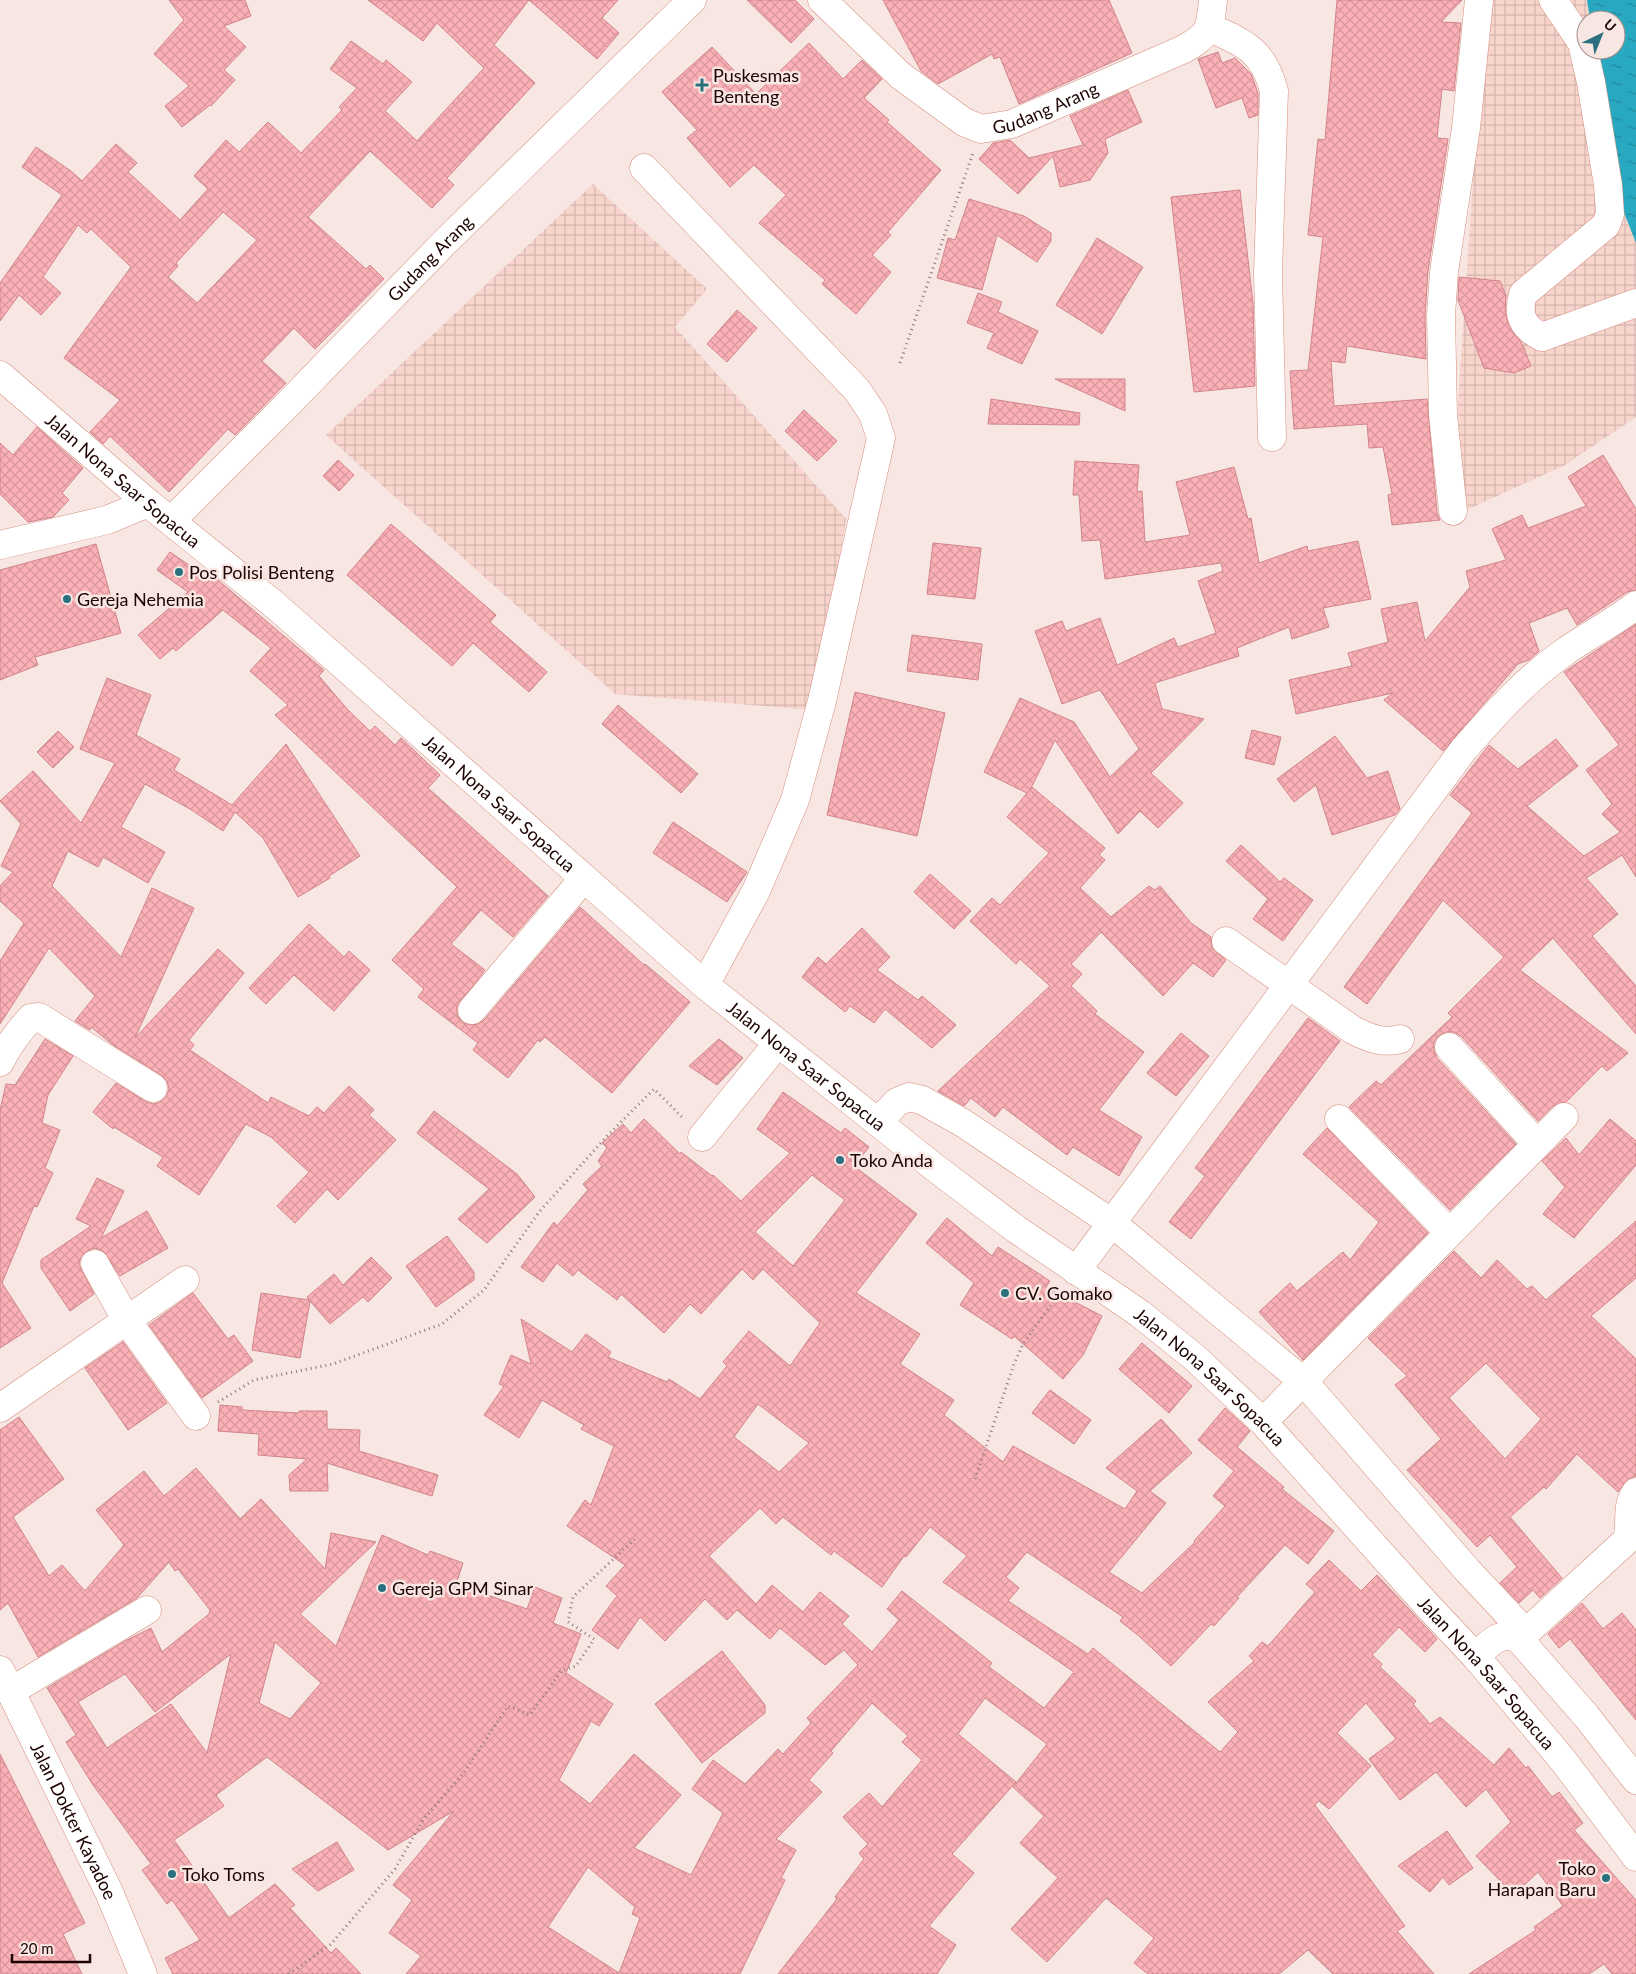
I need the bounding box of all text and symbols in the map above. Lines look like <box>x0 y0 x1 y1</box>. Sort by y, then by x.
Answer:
north arrow <box>1576 10 1626 60</box>
text: U <box>1601 15 1620 35</box>
place label: Puskesmas Benteng <box>713 64 799 107</box>
street label: Gudang Arang <box>991 77 1101 138</box>
marker: Puskesmas Benteng <box>695 78 709 92</box>
street label: Gudang Arang <box>383 210 477 306</box>
street label: Jalan Nona Saar Sopacua <box>41 408 205 552</box>
place label: Pos Polisi Benteng <box>189 561 334 583</box>
marker: Pos Polisi Benteng <box>173 566 185 578</box>
place label: Gereja Nehemia <box>77 588 204 610</box>
marker: Gereja Nehemia <box>61 593 73 605</box>
street label: Jalan Nona Saar Sopacua <box>419 730 580 877</box>
street label: Jalan Nona Saar Sopacua <box>723 996 890 1135</box>
place label: Toko Anda <box>850 1149 933 1171</box>
marker: Toko Anda <box>834 1154 846 1166</box>
place label: CV. Gomako <box>1015 1282 1113 1304</box>
marker: CV. Gomako <box>999 1287 1011 1299</box>
street label: Jalan Nona Saar Sopacua <box>1130 1303 1290 1450</box>
place label: Gereja GPM Sinar <box>392 1577 533 1599</box>
marker: Gereja GPM Sinar <box>376 1582 388 1594</box>
street label: Jalan Nona Saar Sopacua <box>1414 1592 1560 1754</box>
street label: Jalan Dokter Kayadoe <box>26 1739 122 1903</box>
place label: Toko Harapan Baru <box>1488 1857 1596 1900</box>
place label: Toko Toms <box>182 1863 265 1885</box>
marker: Toko Toms <box>166 1868 178 1880</box>
marker: Toko Harapan Baru <box>1600 1872 1612 1884</box>
scale bar <box>12 1932 90 1964</box>
text: 20 m <box>20 1939 54 1957</box>

